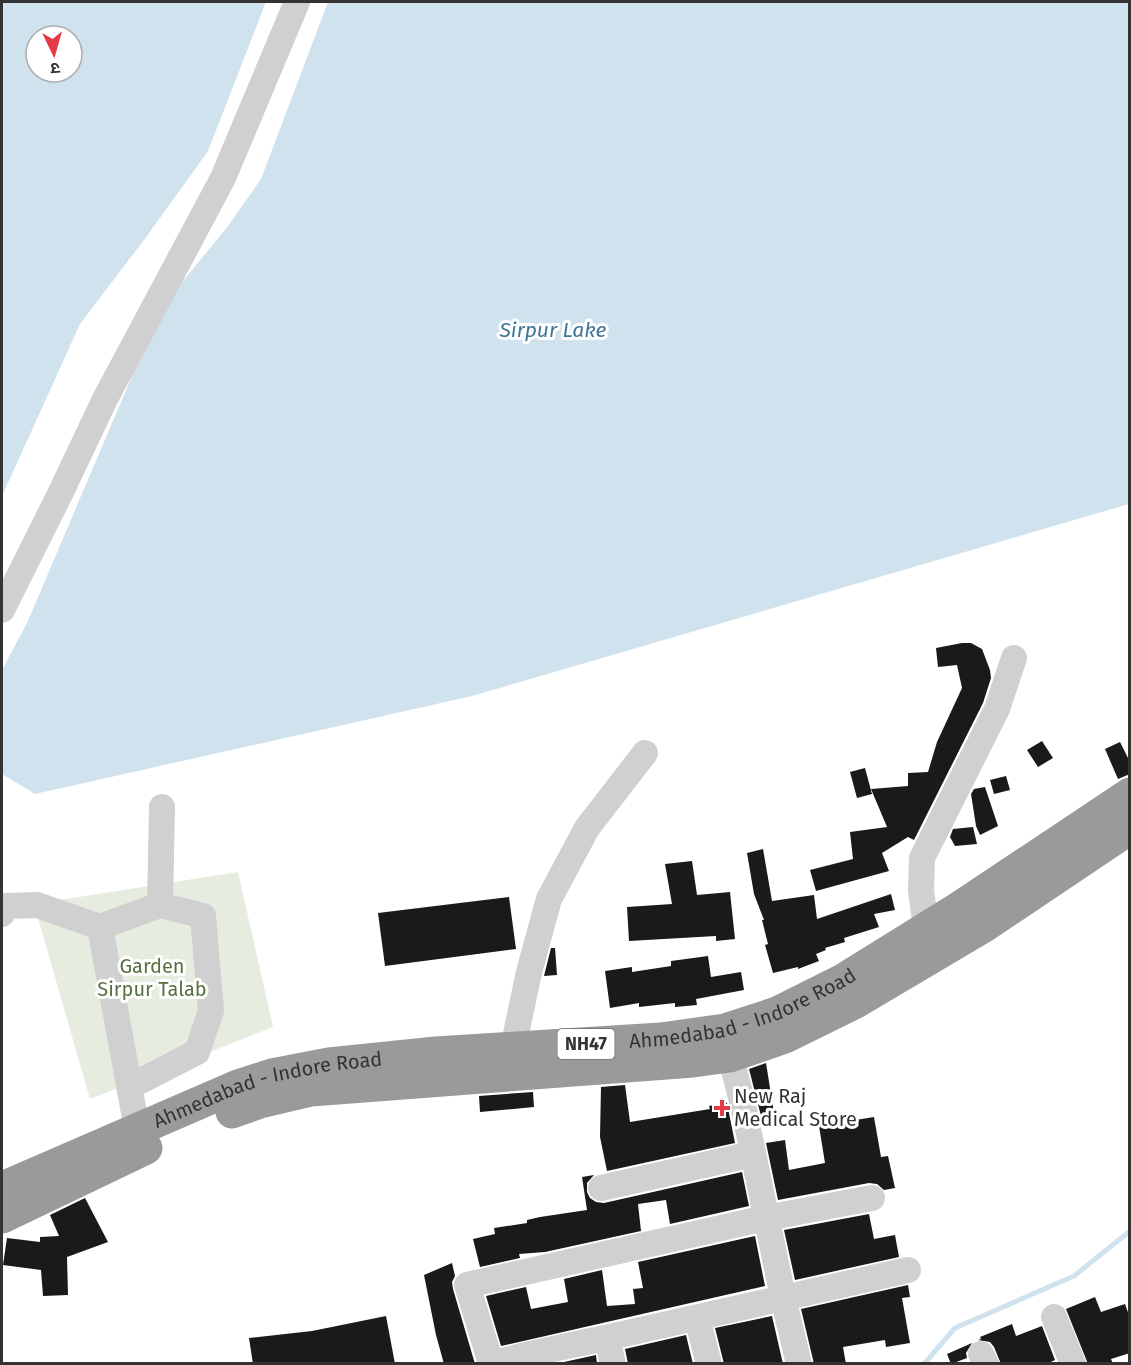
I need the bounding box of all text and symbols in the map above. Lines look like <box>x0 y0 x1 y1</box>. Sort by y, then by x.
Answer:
north arrow <box>24 24 84 84</box>
text: उ <box>49 59 61 78</box>
water label: Sirpur Lake <box>499 317 607 343</box>
park label: Garden Sirpur Talab <box>97 954 207 1001</box>
street label: Ahmedabad - Indore Road <box>628 963 860 1053</box>
road number: NH47 <box>558 1029 614 1059</box>
street label: Ahmedabad - Indore Road <box>150 1047 383 1133</box>
place label: New Raj Medical Store <box>734 1084 857 1131</box>
marker: New Raj Medical Store <box>715 1101 729 1115</box>

